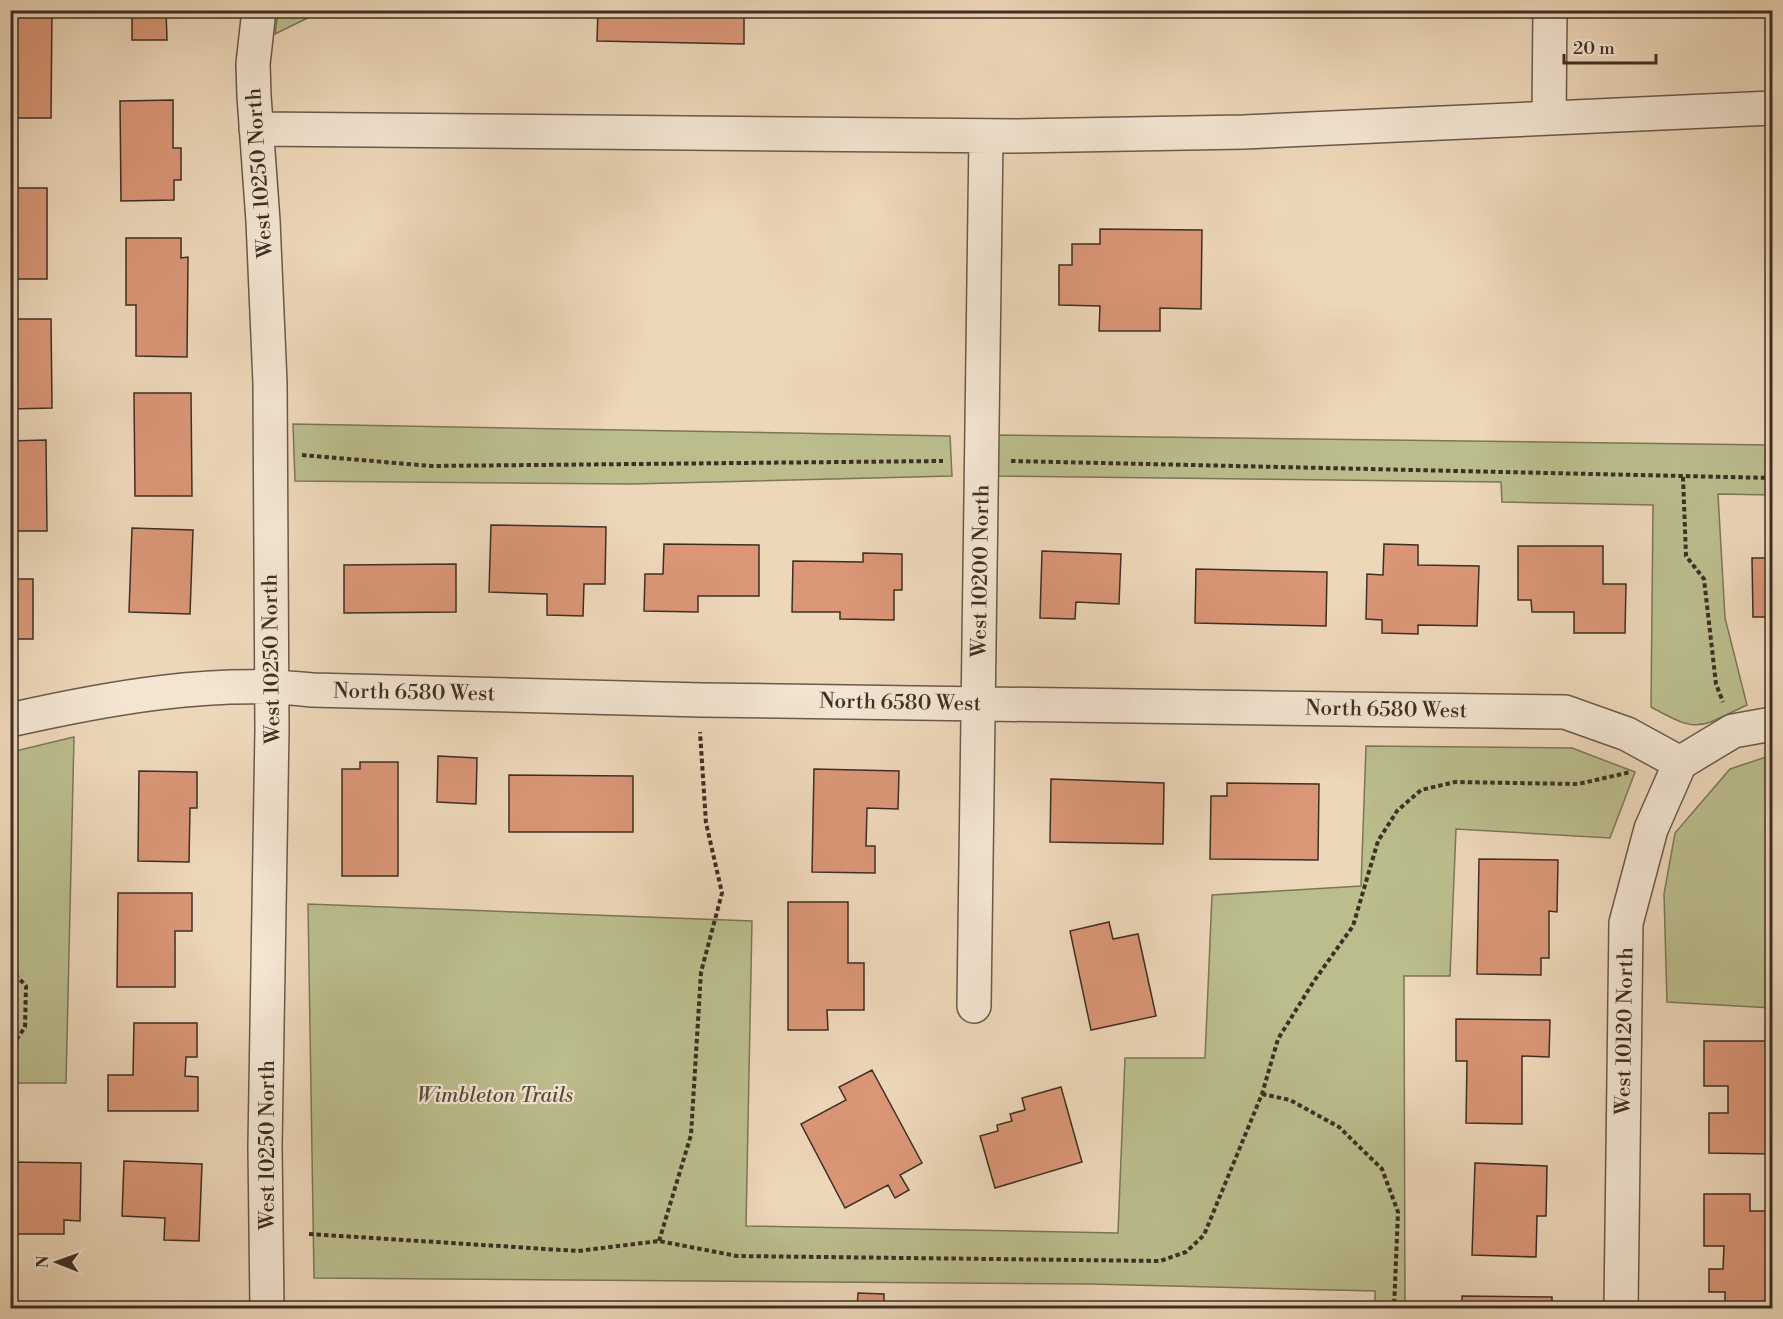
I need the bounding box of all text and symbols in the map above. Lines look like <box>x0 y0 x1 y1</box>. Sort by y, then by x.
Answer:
scale bar <box>1564 27 1656 65</box>
text: 20 m <box>1573 37 1615 60</box>
street label: West 10250 North <box>241 87 279 260</box>
street label: West 10200 North <box>966 484 996 659</box>
street label: West 10250 North <box>258 573 287 745</box>
street label: North 6580 West <box>333 679 496 707</box>
street label: North 6580 West <box>819 689 982 717</box>
street label: North 6580 West <box>1305 696 1468 724</box>
street label: West 10120 North <box>1611 946 1639 1116</box>
street label: West 10250 North <box>255 1059 281 1231</box>
park label: Wimbleton Trails <box>417 1083 573 1109</box>
north arrow <box>27 1232 87 1292</box>
text: N <box>33 1255 53 1268</box>

